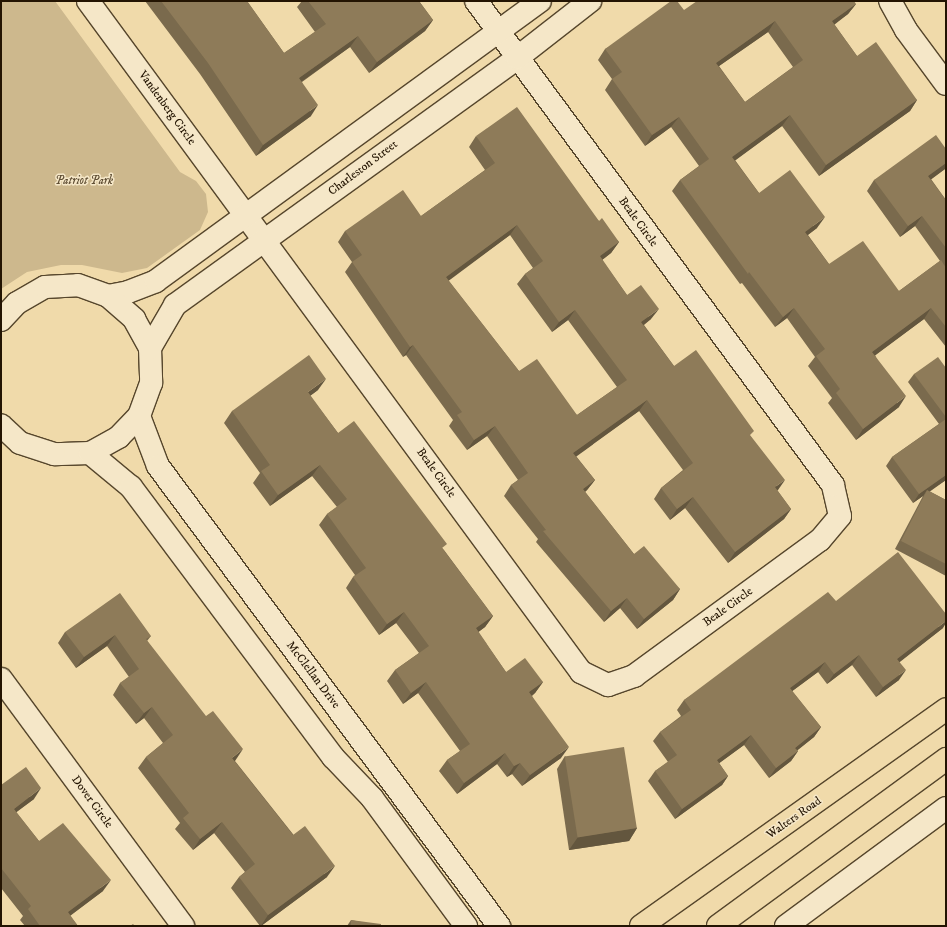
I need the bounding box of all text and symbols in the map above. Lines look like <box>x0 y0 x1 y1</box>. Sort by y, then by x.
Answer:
street label: Vandenberg Circle <box>135 68 199 148</box>
street label: Charleston Street <box>325 137 401 199</box>
park label: Patriot Park <box>55 174 113 188</box>
street label: Beale Circle <box>615 194 661 250</box>
street label: Beale Circle <box>413 445 459 501</box>
street label: Beale Circle <box>700 584 756 630</box>
street label: McClellan Drive <box>283 639 343 711</box>
street label: Dover Circle <box>68 773 116 831</box>
street label: Walters Road <box>764 794 824 842</box>

